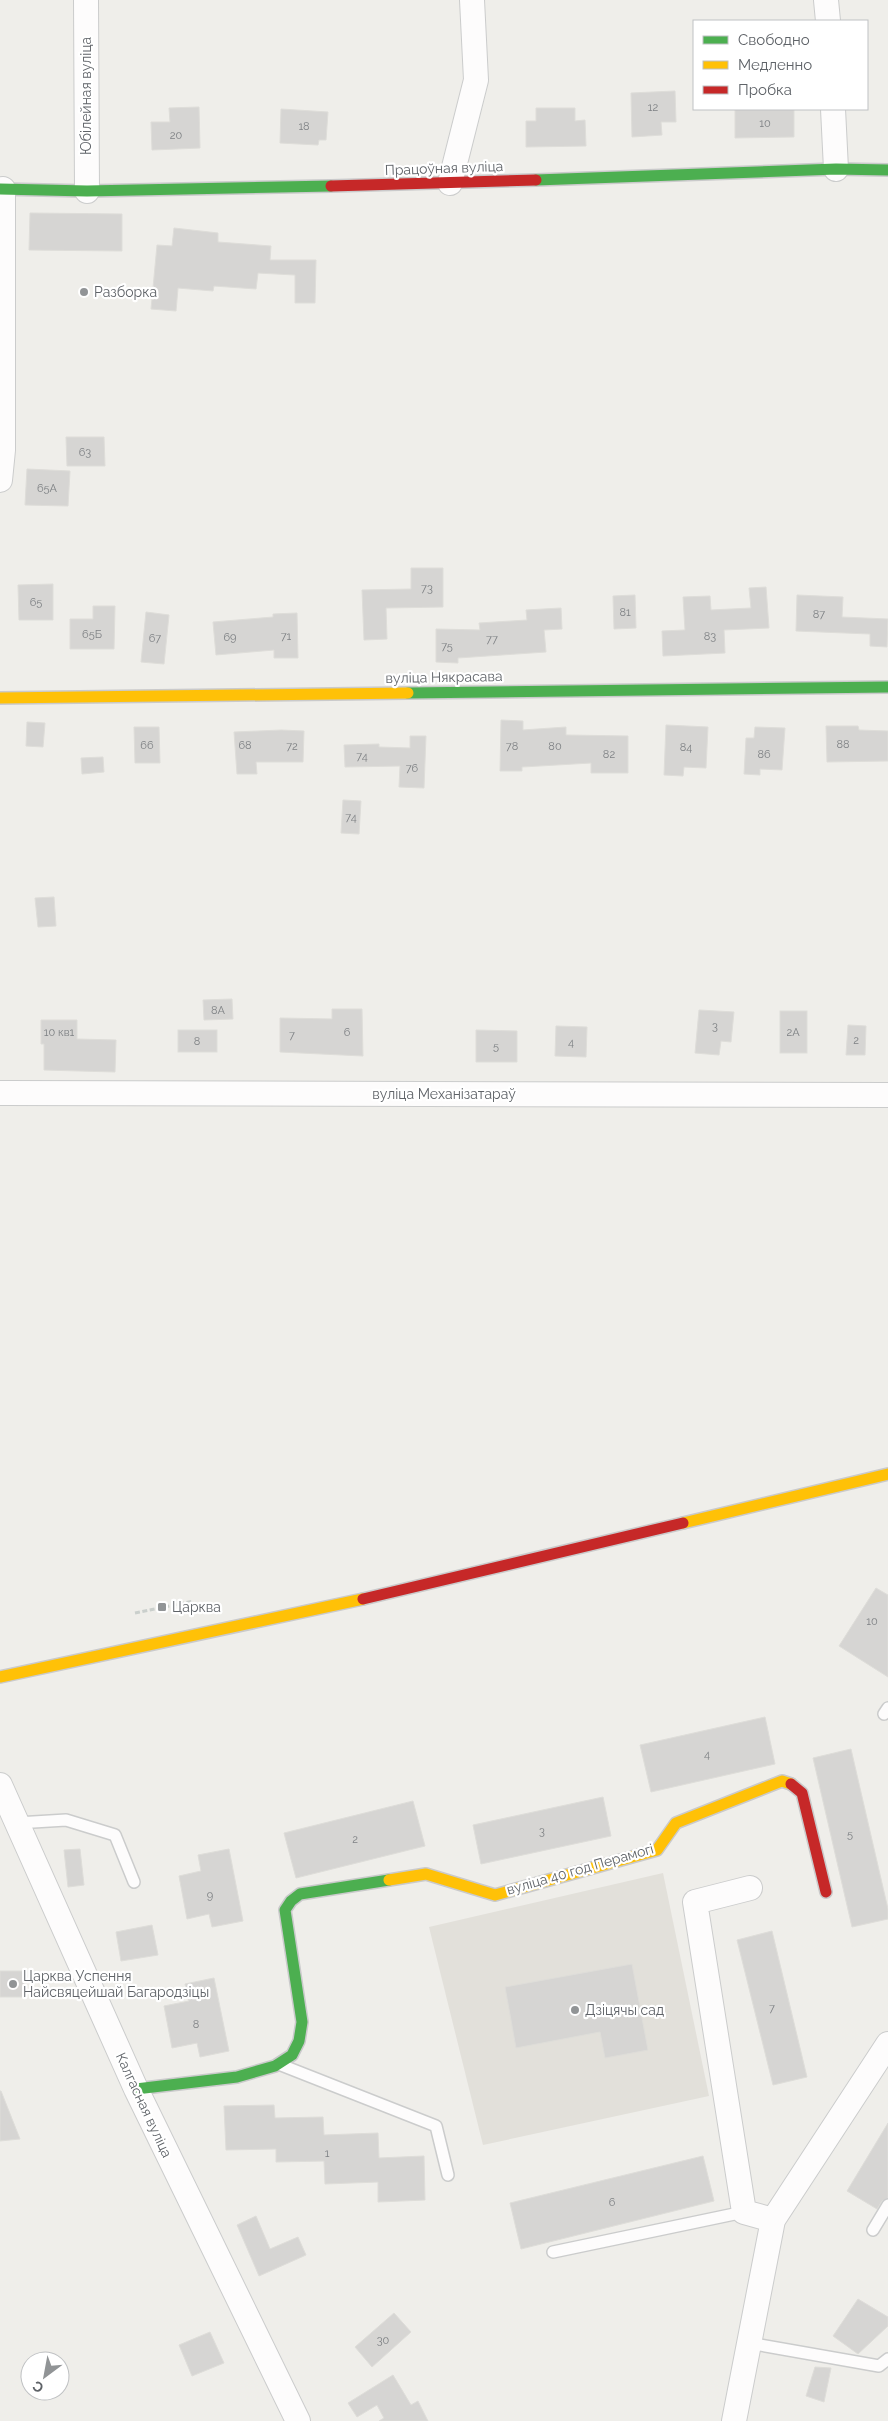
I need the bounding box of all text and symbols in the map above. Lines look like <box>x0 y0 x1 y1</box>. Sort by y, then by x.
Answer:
legend <box>693 20 868 110</box>
text: Свободно <box>738 31 810 49</box>
street label: Юбілейная вуліца <box>78 37 94 155</box>
text: Медленно <box>738 56 812 74</box>
text: Пробка <box>738 81 792 99</box>
house number: 12 <box>648 101 658 114</box>
house number: 10 <box>759 117 771 130</box>
house number: 18 <box>298 120 310 133</box>
house number: 20 <box>170 129 182 142</box>
street label: Працоўная вуліца <box>385 158 503 178</box>
place label: Разборка <box>94 284 157 300</box>
marker: Разборка <box>78 286 90 298</box>
house number: 63 <box>79 446 91 459</box>
house number: 65А <box>37 482 58 495</box>
house number: 73 <box>421 582 433 595</box>
house number: 65 <box>30 596 42 609</box>
house number: 81 <box>619 606 631 619</box>
house number: 87 <box>813 608 825 621</box>
house number: 65Б <box>82 628 102 641</box>
house number: 71 <box>281 630 292 643</box>
house number: 83 <box>704 630 716 643</box>
house number: 69 <box>223 631 237 644</box>
house number: 67 <box>149 632 161 645</box>
house number: 77 <box>486 633 498 646</box>
house number: 75 <box>441 640 453 653</box>
street label: вуліца Някрасава <box>385 668 503 686</box>
house number: 88 <box>836 738 850 751</box>
house number: 66 <box>140 739 154 752</box>
house number: 68 <box>238 739 252 752</box>
house number: 72 <box>286 740 298 753</box>
house number: 78 <box>506 740 518 753</box>
house number: 80 <box>548 740 562 753</box>
house number: 84 <box>680 741 692 754</box>
house number: 82 <box>603 748 615 761</box>
house number: 86 <box>757 748 771 761</box>
house number: 74 <box>356 750 368 763</box>
house number: 76 <box>406 762 419 775</box>
house number: 74 <box>345 811 357 824</box>
house number: 8А <box>211 1004 225 1017</box>
house number: 3 <box>712 1020 718 1033</box>
house number: 10 кв1 <box>44 1026 75 1039</box>
house number: 6 <box>344 1026 351 1039</box>
house number: 2А <box>786 1026 800 1039</box>
house number: 7 <box>289 1029 295 1042</box>
house number: 2 <box>853 1034 859 1047</box>
house number: 8 <box>194 1035 200 1048</box>
house number: 4 <box>568 1036 574 1049</box>
house number: 5 <box>493 1040 499 1053</box>
street label: вуліца Механізатараў <box>372 1086 516 1102</box>
place label: Царква <box>172 1599 221 1615</box>
marker: Царква <box>156 1601 168 1613</box>
house number: 10 <box>866 1615 878 1628</box>
house number: 4 <box>704 1748 710 1761</box>
house number: 3 <box>539 1825 545 1838</box>
house number: 5 <box>847 1828 853 1841</box>
house number: 2 <box>352 1833 358 1846</box>
street label: вуліца 40 год Перамогі <box>505 1840 655 1898</box>
house number: 9 <box>207 1889 213 1902</box>
place label: Царква Успення Найсвяцейшай Багародзіцы <box>23 1968 209 2000</box>
marker: Царква Успення Найсвяцейшай Багародзіцы <box>7 1978 19 1990</box>
place label: Дзіцячы сад <box>585 2002 664 2018</box>
house number: 7 <box>769 2002 775 2015</box>
marker: Дзіцячы сад <box>569 2004 581 2016</box>
house number: 8 <box>193 2018 199 2031</box>
street label: Калгасная вуліца <box>113 2050 175 2160</box>
house number: 1 <box>325 2147 330 2160</box>
house number: 6 <box>609 2196 616 2209</box>
house number: 30 <box>377 2334 390 2347</box>
north arrow <box>20 2351 70 2401</box>
text: С <box>29 2377 46 2396</box>

